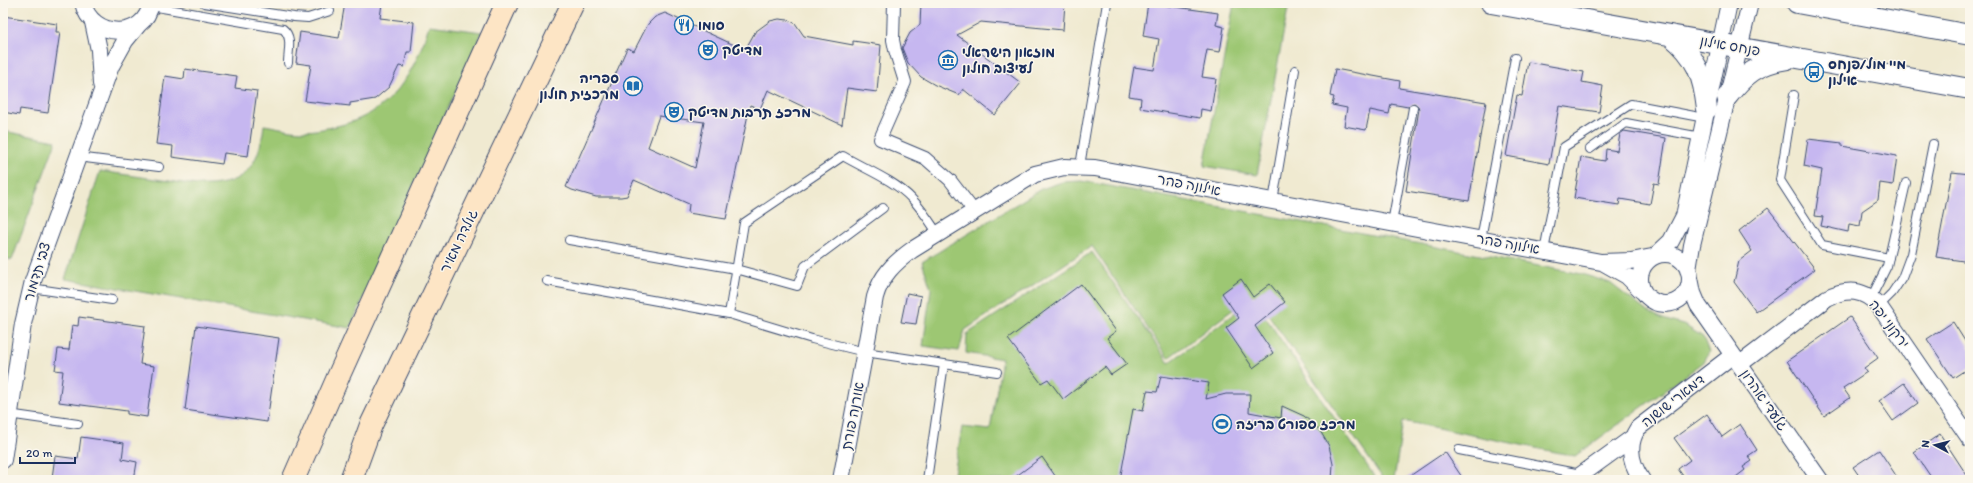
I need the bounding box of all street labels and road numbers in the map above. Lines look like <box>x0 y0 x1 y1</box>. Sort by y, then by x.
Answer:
street label: פנחס אילון <box>1699 32 1761 60</box>
street label: אילונה פהר <box>1156 171 1222 199</box>
street label: גולדה מאיר <box>436 206 482 276</box>
street label: אילונה פהר <box>1475 230 1541 258</box>
street label: צבי תדמור <box>20 240 54 304</box>
street label: ירקוני יפה <box>1865 296 1913 352</box>
street label: גלעדי אהרון <box>1737 366 1791 434</box>
street label: דמארי שושנה <box>1638 371 1708 431</box>
street label: אורנה פורת <box>838 381 868 451</box>

